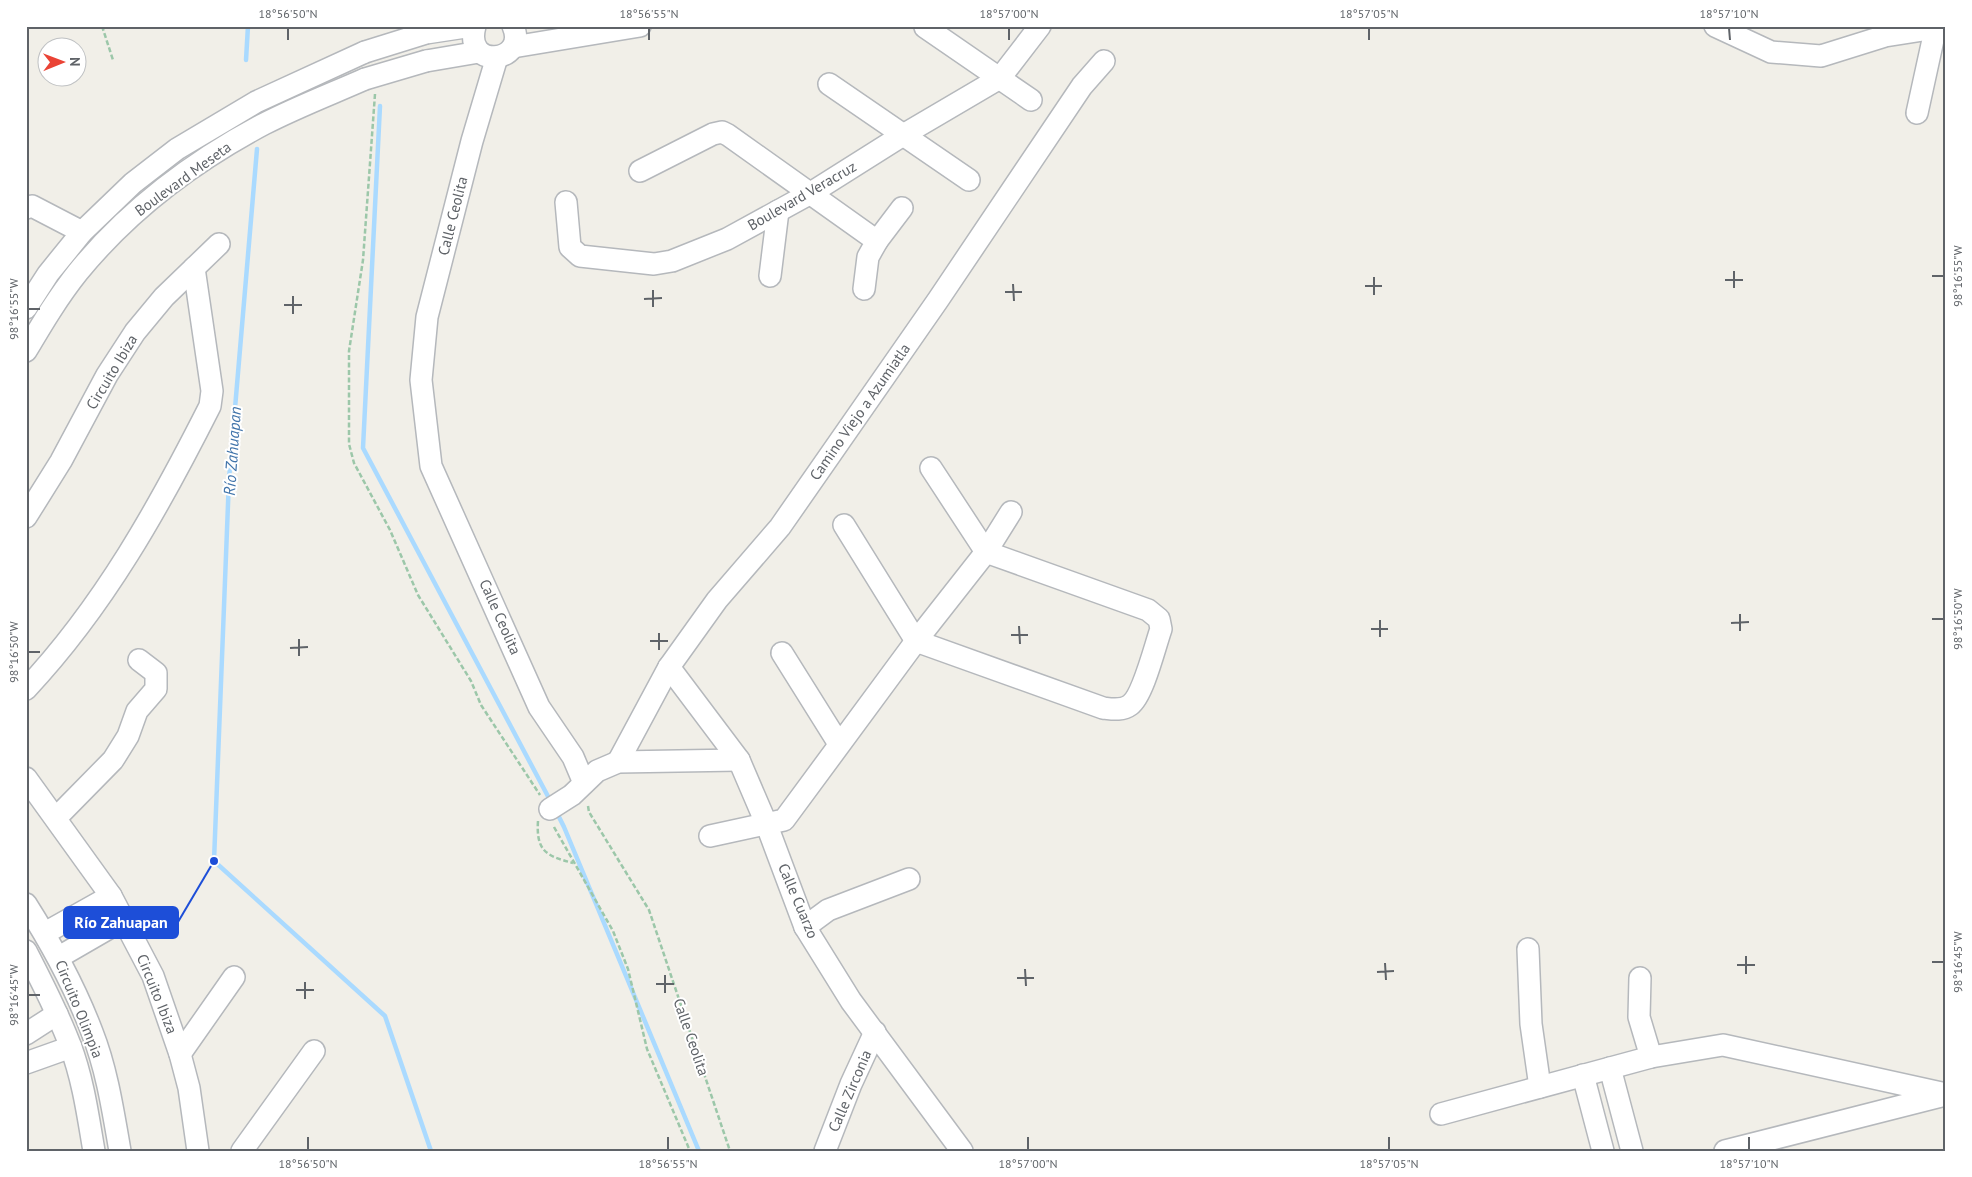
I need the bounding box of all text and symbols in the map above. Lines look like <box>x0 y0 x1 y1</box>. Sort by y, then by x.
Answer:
text: 18°56'50"N <box>258 6 318 21</box>
text: 18°56'55"N <box>619 6 679 21</box>
text: 18°57'00"N <box>979 6 1039 21</box>
text: 18°57'05"N <box>1339 6 1399 21</box>
text: 18°57'10"N <box>1699 6 1759 21</box>
north arrow <box>38 38 88 88</box>
text: N <box>66 57 84 67</box>
street label: Boulevard Meseta <box>131 137 235 220</box>
street label: Boulevard Veracruz <box>744 157 860 234</box>
street label: Calle Ceolita <box>434 174 471 257</box>
text: 98°16'55"W <box>1950 245 1965 307</box>
text: 98°16'55"W <box>6 278 21 340</box>
street label: Circuito Ibiza <box>82 331 141 413</box>
street label: Camino Viejo a Azumiatla <box>805 340 914 484</box>
water label: Río Zahuapan <box>219 406 245 496</box>
street label: Calle Ceolita <box>475 576 526 657</box>
text: 98°16'50"W <box>1950 588 1965 650</box>
text: 98°16'50"W <box>6 621 21 683</box>
street label: Calle Cuarzo <box>774 860 823 941</box>
callout: Río Zahuapan <box>64 907 178 938</box>
text: Río Zahuapan <box>74 912 168 932</box>
text: 98°16'45"W <box>1950 931 1965 993</box>
street label: Circuito Ibiza <box>133 951 182 1036</box>
street label: Circuito Olimpia <box>51 957 108 1061</box>
text: 98°16'45"W <box>6 964 21 1026</box>
street label: Calle Ceolita <box>669 996 714 1078</box>
street label: Calle Zirconia <box>824 1047 875 1135</box>
text: 18°56'50"N <box>278 1156 338 1171</box>
text: 18°56'55"N <box>638 1156 698 1171</box>
text: 18°57'00"N <box>998 1156 1058 1171</box>
text: 18°57'05"N <box>1359 1156 1419 1171</box>
text: 18°57'10"N <box>1719 1156 1779 1171</box>

